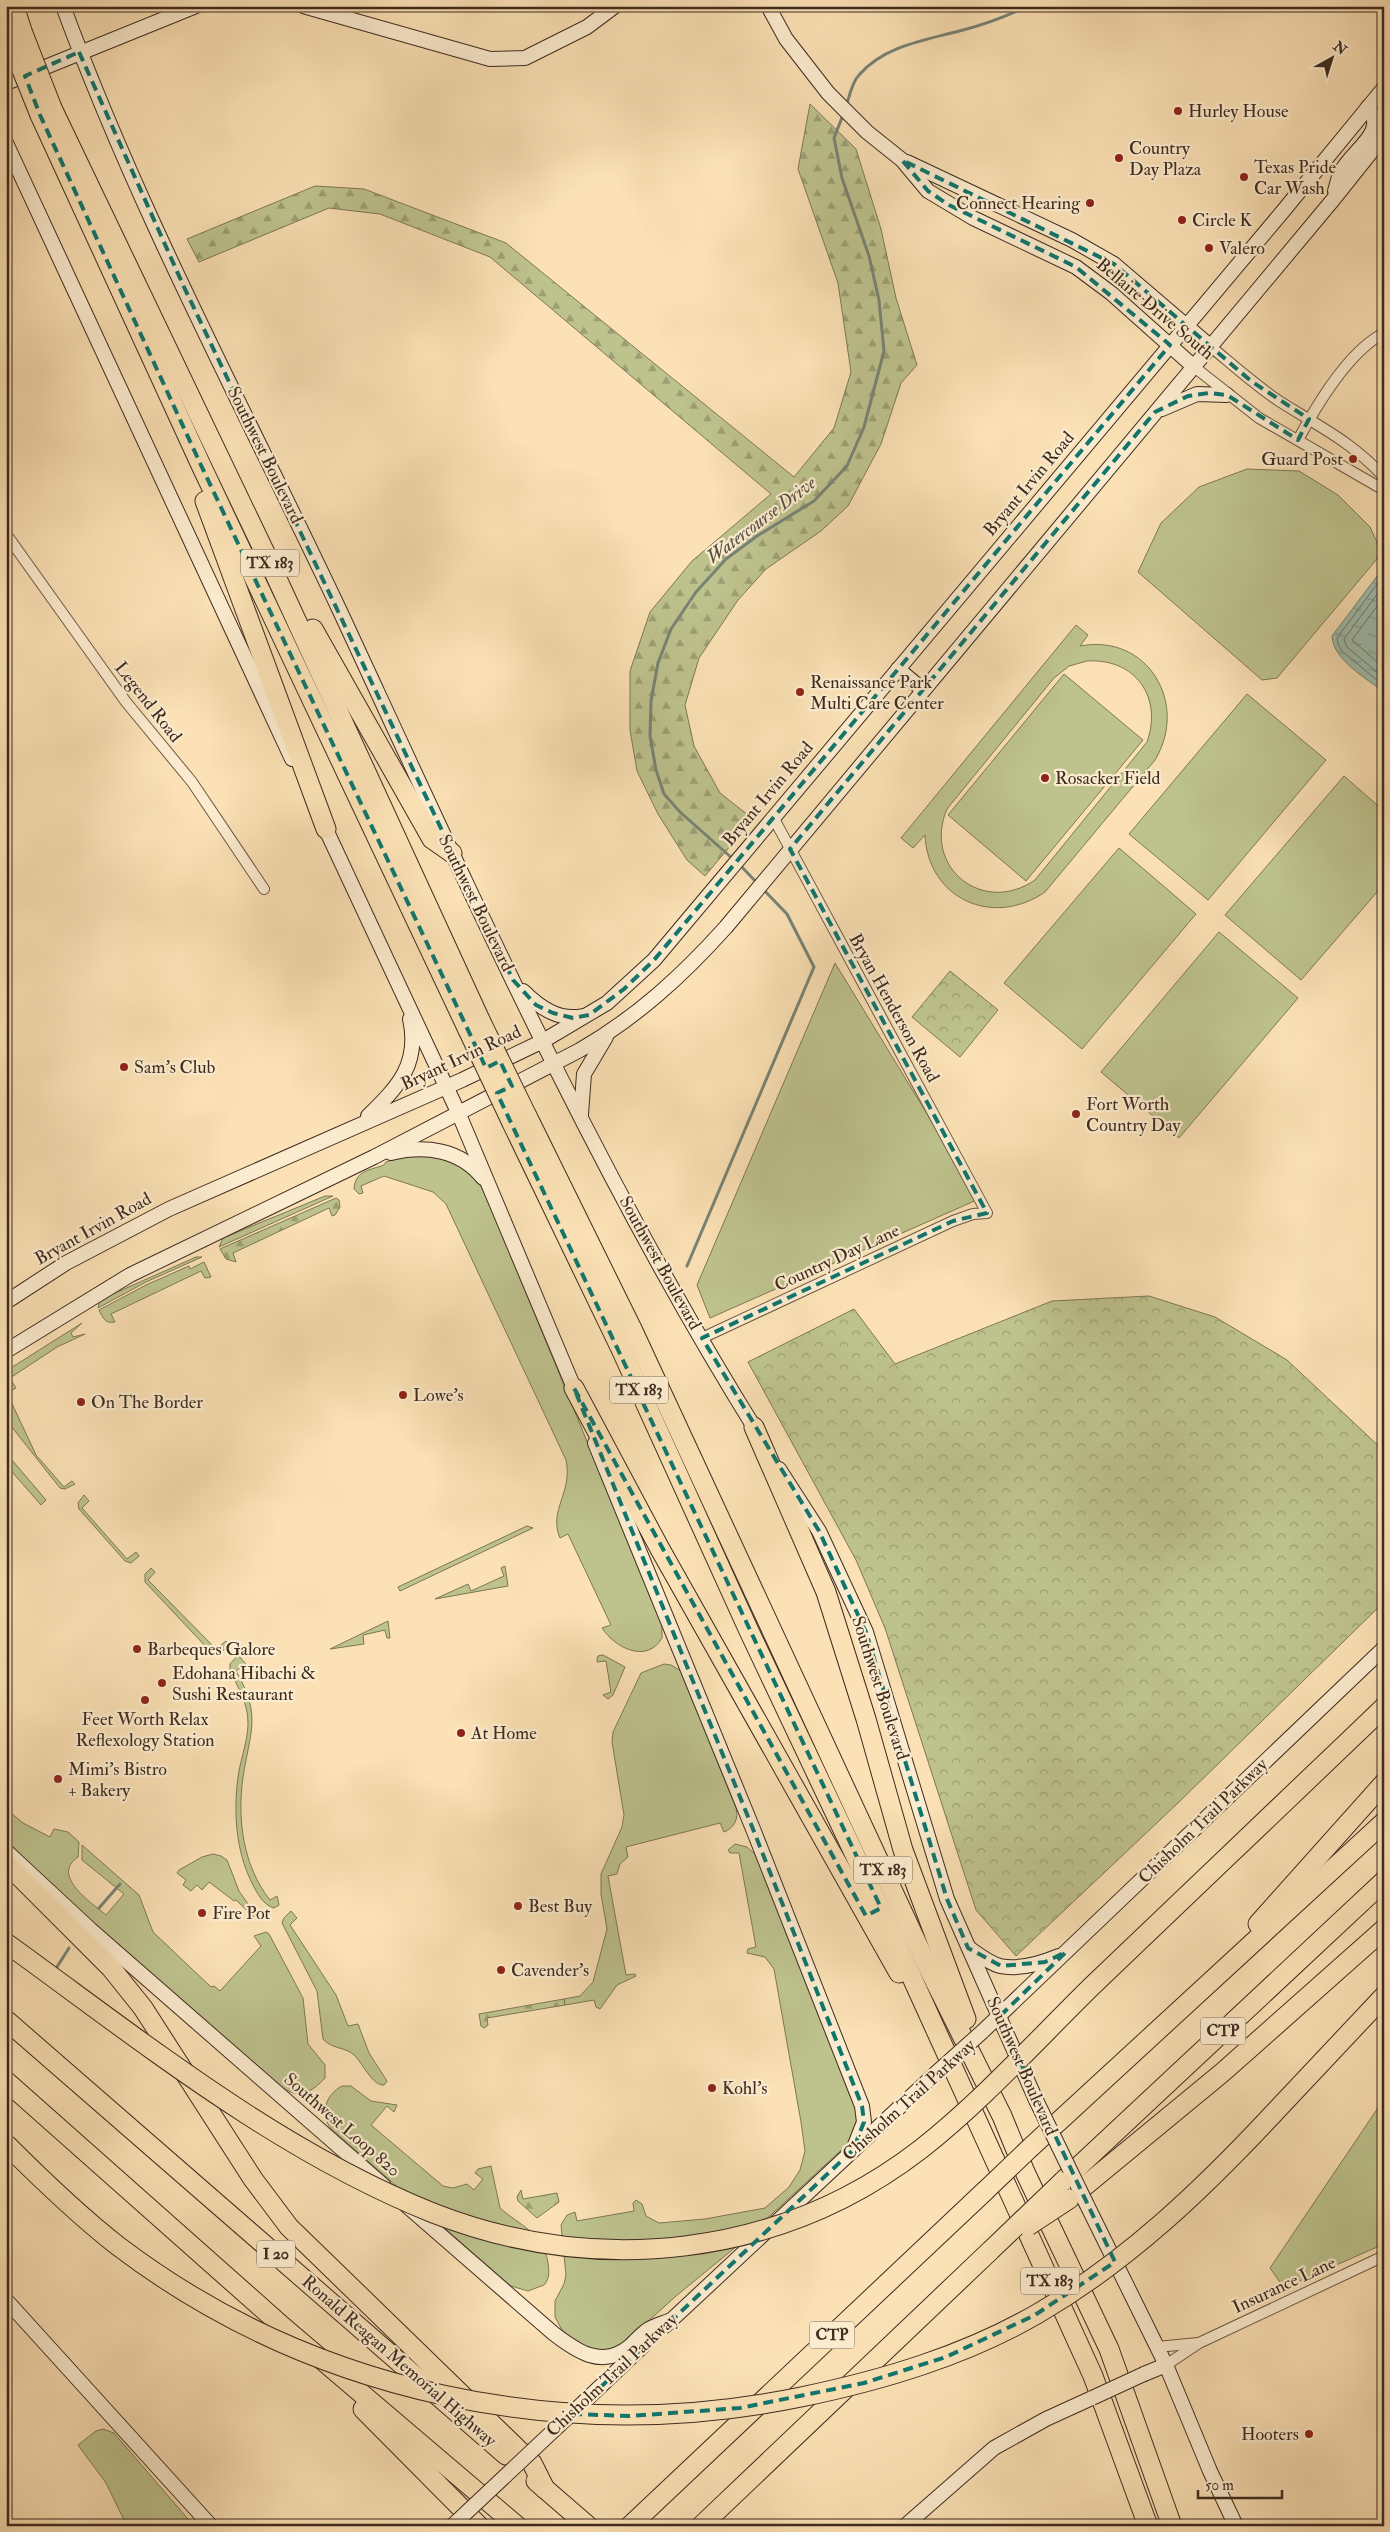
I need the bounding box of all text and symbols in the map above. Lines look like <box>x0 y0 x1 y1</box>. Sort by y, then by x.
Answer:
north arrow <box>1308 32 1358 82</box>
text: N <box>1329 37 1350 59</box>
place label: Hurley House <box>1188 100 1289 123</box>
marker: Hurley House <box>1172 105 1184 117</box>
place label: Country Day Plaza <box>1129 137 1202 181</box>
marker: Country Day Plaza <box>1113 152 1125 164</box>
place label: Texas Pride Car Wash <box>1254 156 1337 200</box>
marker: Texas Pride Car Wash <box>1238 171 1250 183</box>
place label: Connect Hearing <box>956 192 1081 215</box>
marker: Connect Hearing <box>1084 197 1096 209</box>
place label: Circle K <box>1192 209 1253 232</box>
marker: Circle K <box>1176 214 1188 226</box>
place label: Valero <box>1219 237 1265 260</box>
marker: Valero <box>1203 242 1215 254</box>
street label: Bellaire Drive South <box>1091 253 1219 365</box>
street label: Southwest Boulevard <box>222 383 308 527</box>
street label: Bryant Irvin Road <box>978 427 1080 541</box>
place label: Guard Post <box>1261 448 1343 471</box>
marker: Guard Post <box>1347 453 1359 465</box>
water label: Watercourse Drive <box>701 471 821 569</box>
road number: TX 183 <box>241 550 299 576</box>
street label: Legend Road <box>109 657 187 747</box>
place label: Renaissance Park Multi Care Center <box>810 671 944 715</box>
marker: Renaissance Park Multi Care Center <box>794 686 806 698</box>
street label: Bryant Irvin Road <box>717 737 819 851</box>
place label: Rosacker Field <box>1055 767 1160 790</box>
marker: Rosacker Field <box>1039 772 1051 784</box>
street label: Southwest Boulevard <box>433 831 519 975</box>
street label: Bryan Henderson Road <box>844 930 945 1087</box>
street label: Bryant Irvin Road <box>397 1020 525 1096</box>
place label: Sam's Club <box>134 1056 216 1079</box>
marker: Sam's Club <box>118 1061 130 1073</box>
place label: Fort Worth Country Day <box>1086 1093 1181 1137</box>
marker: Fort Worth Country Day <box>1070 1108 1082 1120</box>
street label: Bryant Irvin Road <box>31 1187 155 1271</box>
street label: Southwest Boulevard <box>614 1192 706 1334</box>
street label: Country Day Lane <box>771 1219 904 1297</box>
road number: TX 183 <box>610 1376 668 1404</box>
place label: Lowe's <box>413 1384 464 1407</box>
marker: Lowe's <box>397 1389 409 1401</box>
place label: On The Border <box>91 1391 203 1414</box>
marker: On The Border <box>75 1396 87 1408</box>
street label: Southwest Boulevard <box>846 1613 914 1763</box>
place label: Barbeques Galore <box>147 1638 276 1661</box>
marker: Barbeques Galore <box>131 1643 143 1655</box>
place label: Edohana Hibachi & Sushi Restaurant <box>172 1662 316 1706</box>
marker: Edohana Hibachi & Sushi Restaurant <box>156 1677 168 1689</box>
marker: Feet Worth Relax Reflexology Station <box>139 1694 151 1706</box>
place label: Feet Worth Relax Reflexology Station <box>75 1708 215 1752</box>
place label: At Home <box>470 1722 537 1745</box>
marker: At Home <box>455 1727 467 1739</box>
street label: Chisholm Trail Parkway <box>1133 1752 1273 1889</box>
place label: Mimi’s Bistro + Bakery <box>68 1758 167 1802</box>
marker: Mimi’s Bistro + Bakery <box>52 1773 64 1785</box>
road number: TX 183 <box>854 1856 912 1884</box>
place label: Best Buy <box>528 1895 593 1918</box>
marker: Best Buy <box>512 1900 524 1912</box>
place label: Fire Pot <box>212 1902 271 1925</box>
marker: Fire Pot <box>196 1907 208 1919</box>
place label: Cavender’s <box>511 1959 589 1982</box>
marker: Cavender’s <box>495 1964 507 1976</box>
street label: Southwest Boulevard <box>981 1993 1063 2139</box>
road number: CTP <box>1200 2018 1246 2044</box>
street label: Chisholm Trail Parkway <box>838 2033 981 2166</box>
street label: Southwest Loop 820 <box>279 2068 405 2182</box>
place label: Kohl's <box>722 2077 767 2100</box>
marker: Kohl's <box>706 2082 718 2094</box>
road number: I 20 <box>257 2240 295 2268</box>
street label: Insurance Lane <box>1229 2251 1340 2319</box>
road number: TX 183 <box>1021 2268 1079 2294</box>
street label: Ronald Reagan Memorial Highway <box>297 2270 502 2453</box>
street label: Chisholm Trail Parkway <box>541 2307 683 2442</box>
road number: CTP <box>810 2322 854 2348</box>
place label: Hooters <box>1241 2423 1299 2446</box>
marker: Hooters <box>1303 2428 1315 2440</box>
scale bar <box>1198 2467 1281 2499</box>
text: 50 m <box>1205 2476 1234 2495</box>

